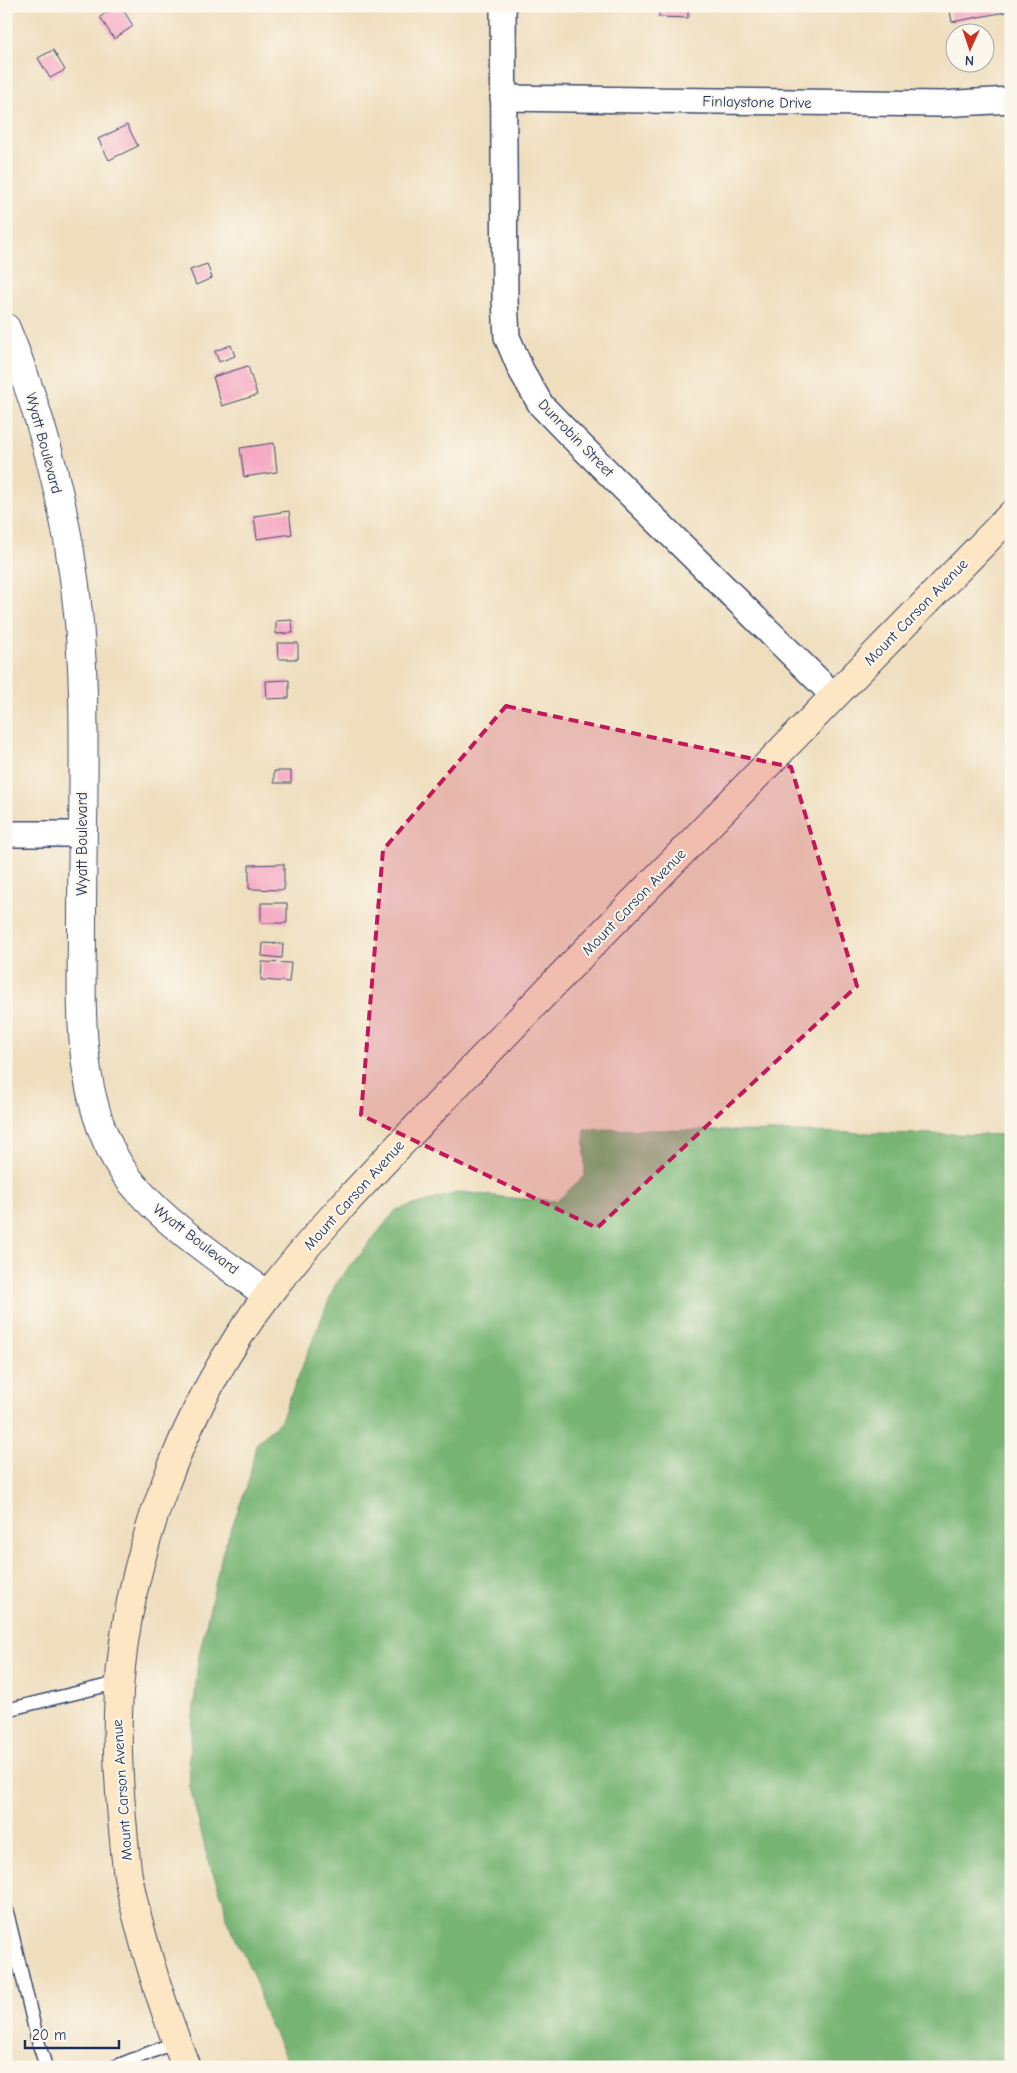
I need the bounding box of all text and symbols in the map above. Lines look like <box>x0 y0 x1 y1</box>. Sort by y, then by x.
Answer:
north arrow <box>944 22 994 72</box>
text: N <box>964 52 974 69</box>
street label: Finlaystone Drive <box>702 92 812 112</box>
street label: Wyatt Boulevard <box>22 391 66 495</box>
street label: Dunrobin Street <box>534 395 618 481</box>
street label: Mount Carson Avenue <box>860 554 972 669</box>
street label: Wyatt Boulevard <box>73 792 91 896</box>
street label: Mount Carson Avenue <box>578 844 690 959</box>
street label: Mount Carson Avenue <box>300 1136 408 1254</box>
street label: Wyatt Boulevard <box>150 1200 242 1278</box>
street label: Mount Carson Avenue <box>108 1718 136 1861</box>
scale bar <box>25 2018 119 2050</box>
text: 20 m <box>32 2026 66 2044</box>

